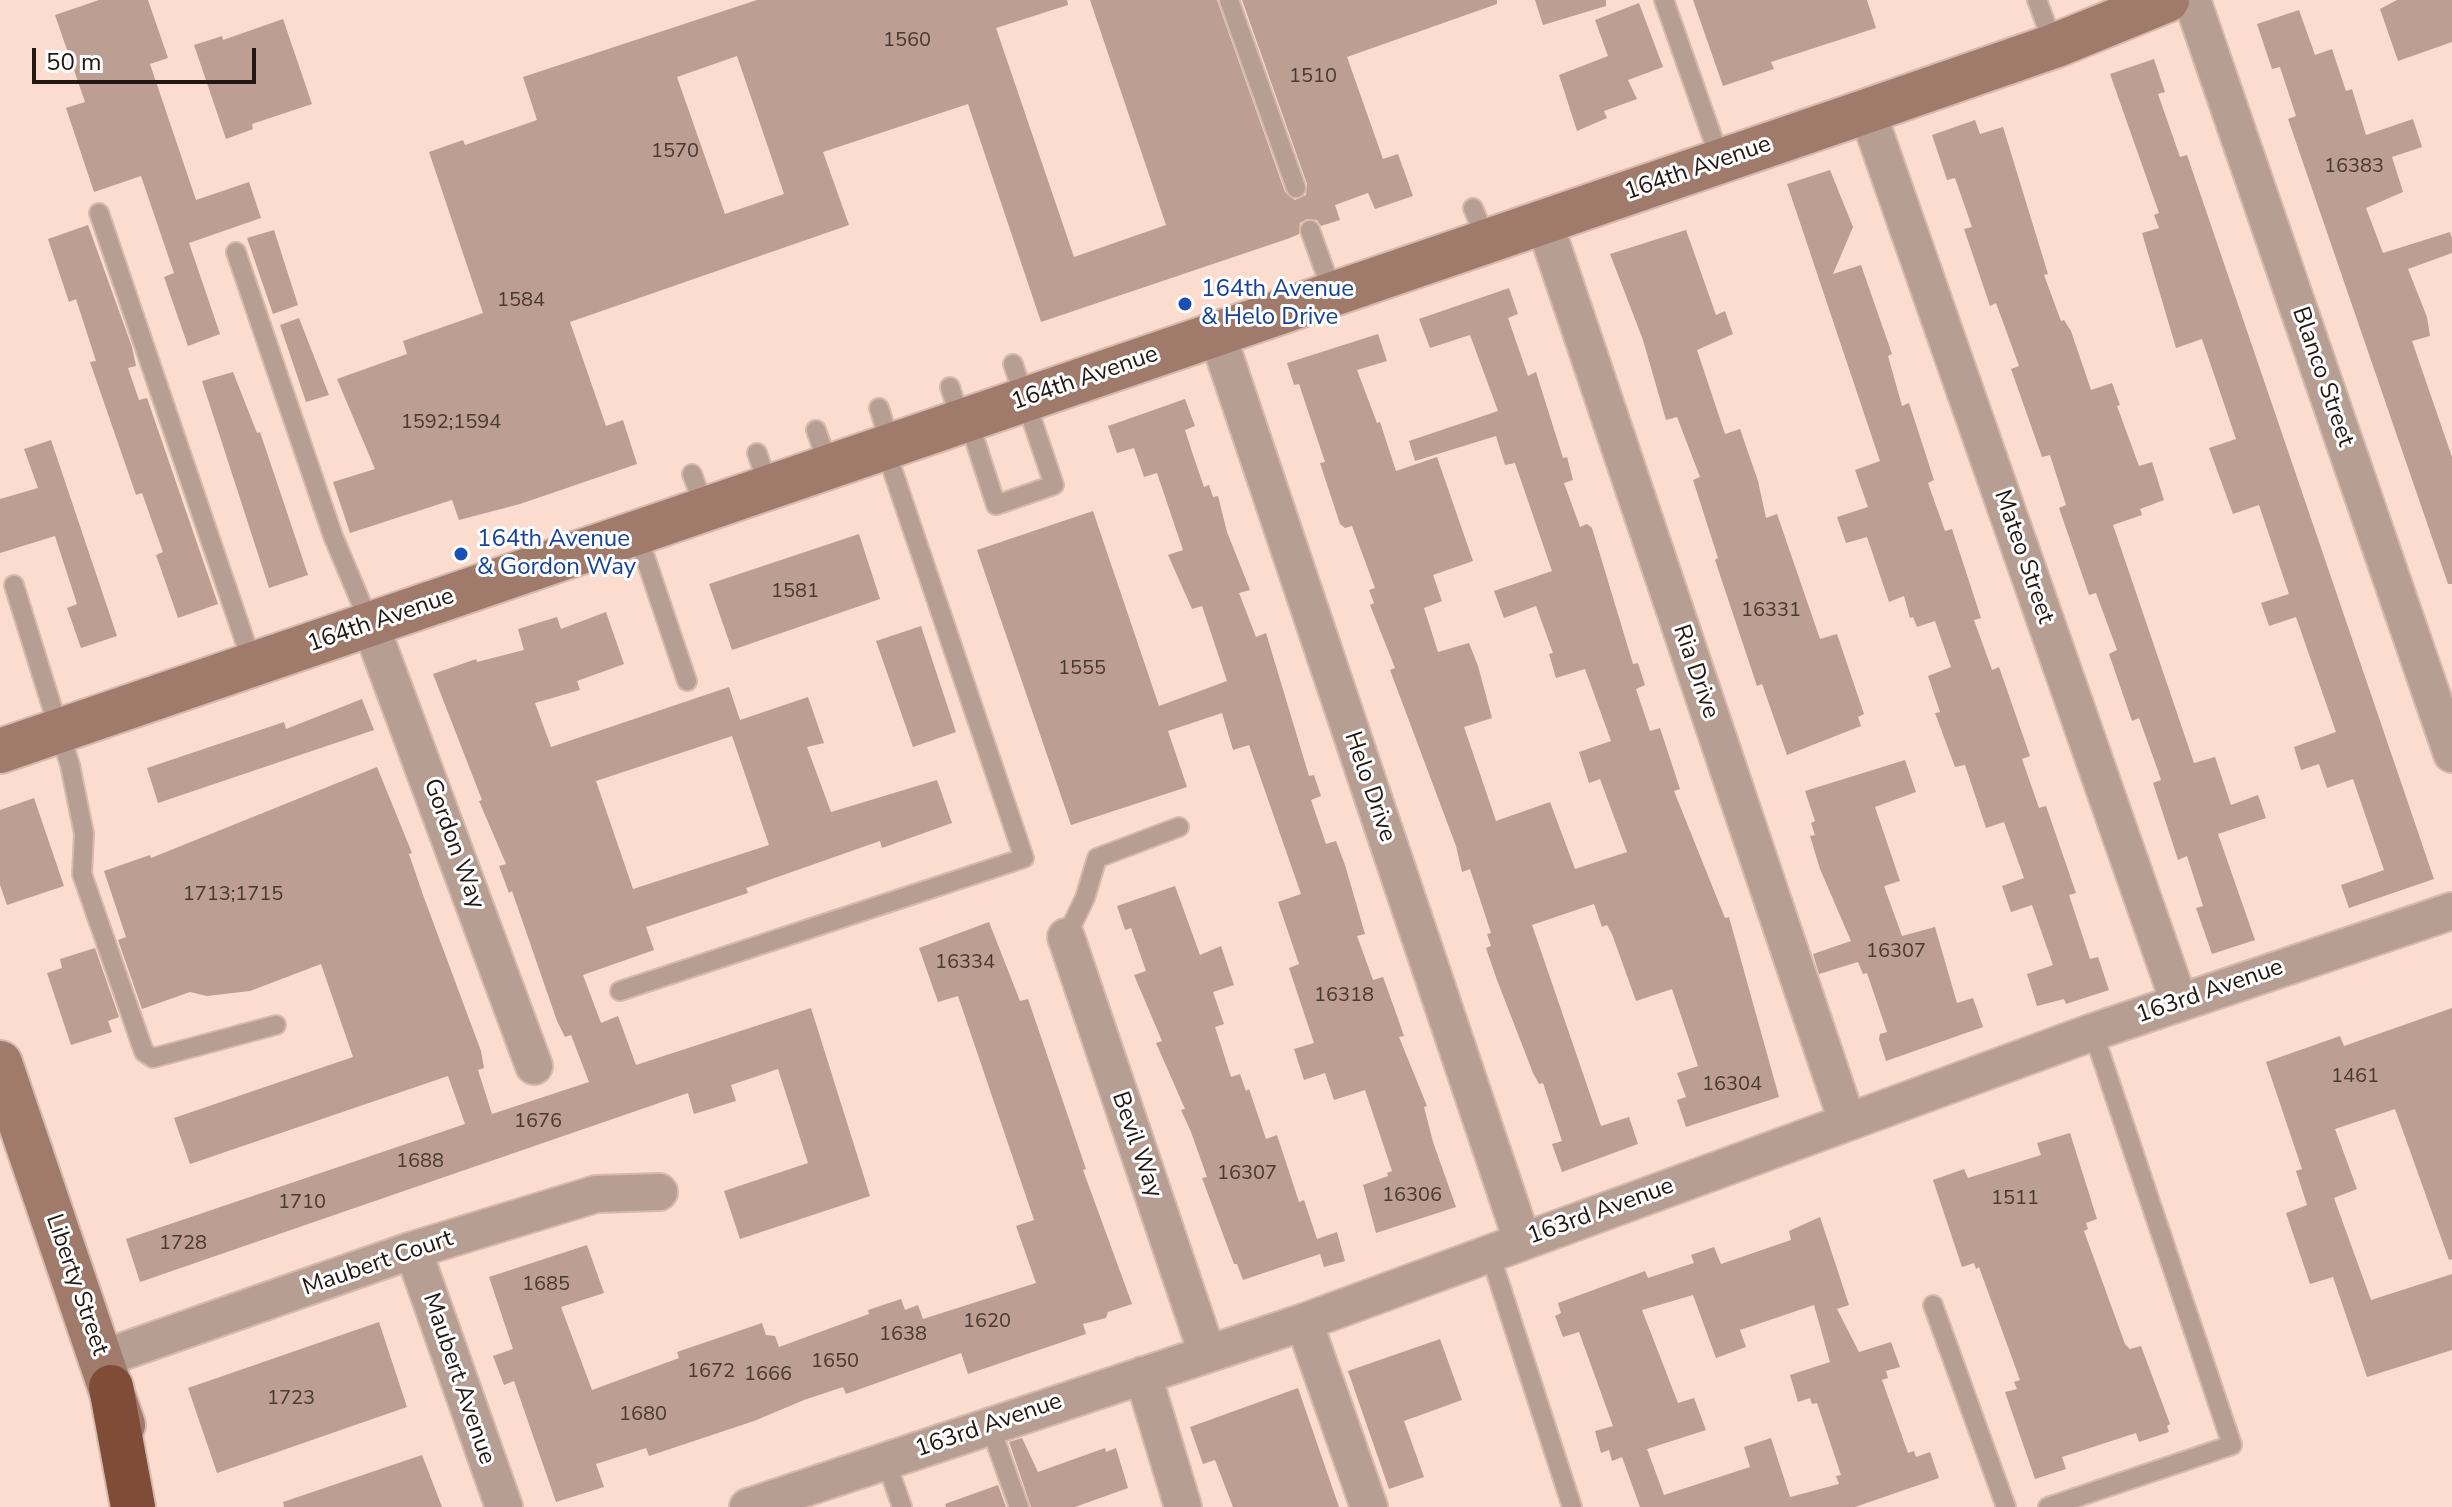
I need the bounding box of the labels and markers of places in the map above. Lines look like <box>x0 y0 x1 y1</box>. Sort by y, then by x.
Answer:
place label: 164th Avenue & Helo Drive <box>1201 276 1354 332</box>
marker: 164th Avenue & Helo Drive <box>1176 295 1194 313</box>
place label: 164th Avenue & Gordon Way <box>477 526 636 582</box>
marker: 164th Avenue & Gordon Way <box>452 545 470 563</box>

